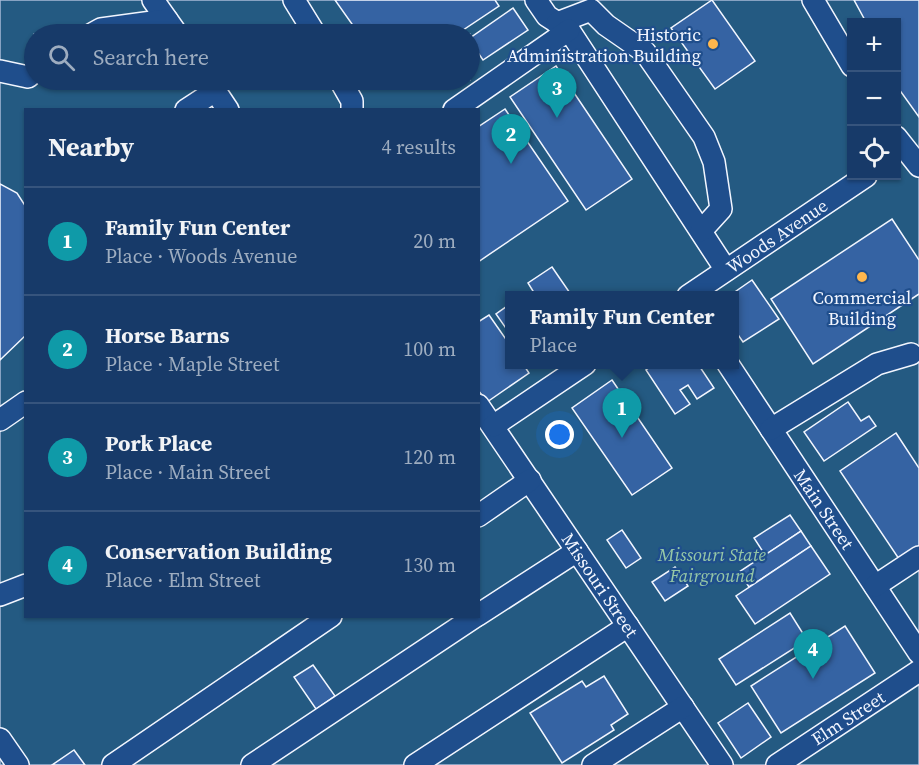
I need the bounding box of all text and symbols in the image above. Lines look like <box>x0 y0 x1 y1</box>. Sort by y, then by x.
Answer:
map controls <box>847 18 901 180</box>
button: + <box>847 18 901 72</box>
place label: Historic Administration Building <box>507 22 701 68</box>
search box <box>24 24 480 90</box>
marker: Historic Administration Building <box>706 37 720 51</box>
icon: search <box>45 41 78 74</box>
text: Search here <box>93 42 209 72</box>
pin: 3 <box>538 68 576 118</box>
button: − <box>847 72 901 126</box>
pin: 2 <box>492 114 530 164</box>
button: locate <box>847 126 901 180</box>
text: Nearby <box>48 129 134 165</box>
text: 4 results <box>381 133 456 161</box>
street label: Woods Avenue <box>721 193 833 279</box>
text: Family Fun Center <box>105 212 290 242</box>
text: 1 <box>62 227 73 255</box>
text: 20 m <box>413 227 456 255</box>
text: Place · Woods Avenue <box>105 242 298 270</box>
marker: Commercial Building <box>855 270 869 284</box>
place label: Commercial Building <box>813 285 911 331</box>
popup <box>505 291 739 369</box>
text: Family Fun Center <box>529 301 715 331</box>
text: Horse Barns <box>105 320 230 350</box>
text: Place <box>529 331 577 359</box>
text: 2 <box>62 335 73 363</box>
text: 100 m <box>403 335 456 363</box>
text: Place · Maple Street <box>105 350 279 378</box>
pin: 1 <box>602 388 642 438</box>
your location <box>545 420 574 449</box>
text: Pork Place <box>105 428 212 458</box>
text: 3 <box>62 443 73 471</box>
text: 120 m <box>403 443 456 471</box>
text: Place · Main Street <box>105 458 270 486</box>
street label: Main Street <box>788 464 860 554</box>
street label: Missouri Street <box>556 528 644 642</box>
text: Conservation Building <box>105 536 332 566</box>
park label: Missouri State Fairground <box>657 542 767 588</box>
text: 4 <box>62 551 73 579</box>
text: 130 m <box>403 551 456 579</box>
text: Place · Elm Street <box>105 566 260 594</box>
pin: 4 <box>794 630 832 679</box>
street label: Elm Street <box>806 685 890 751</box>

